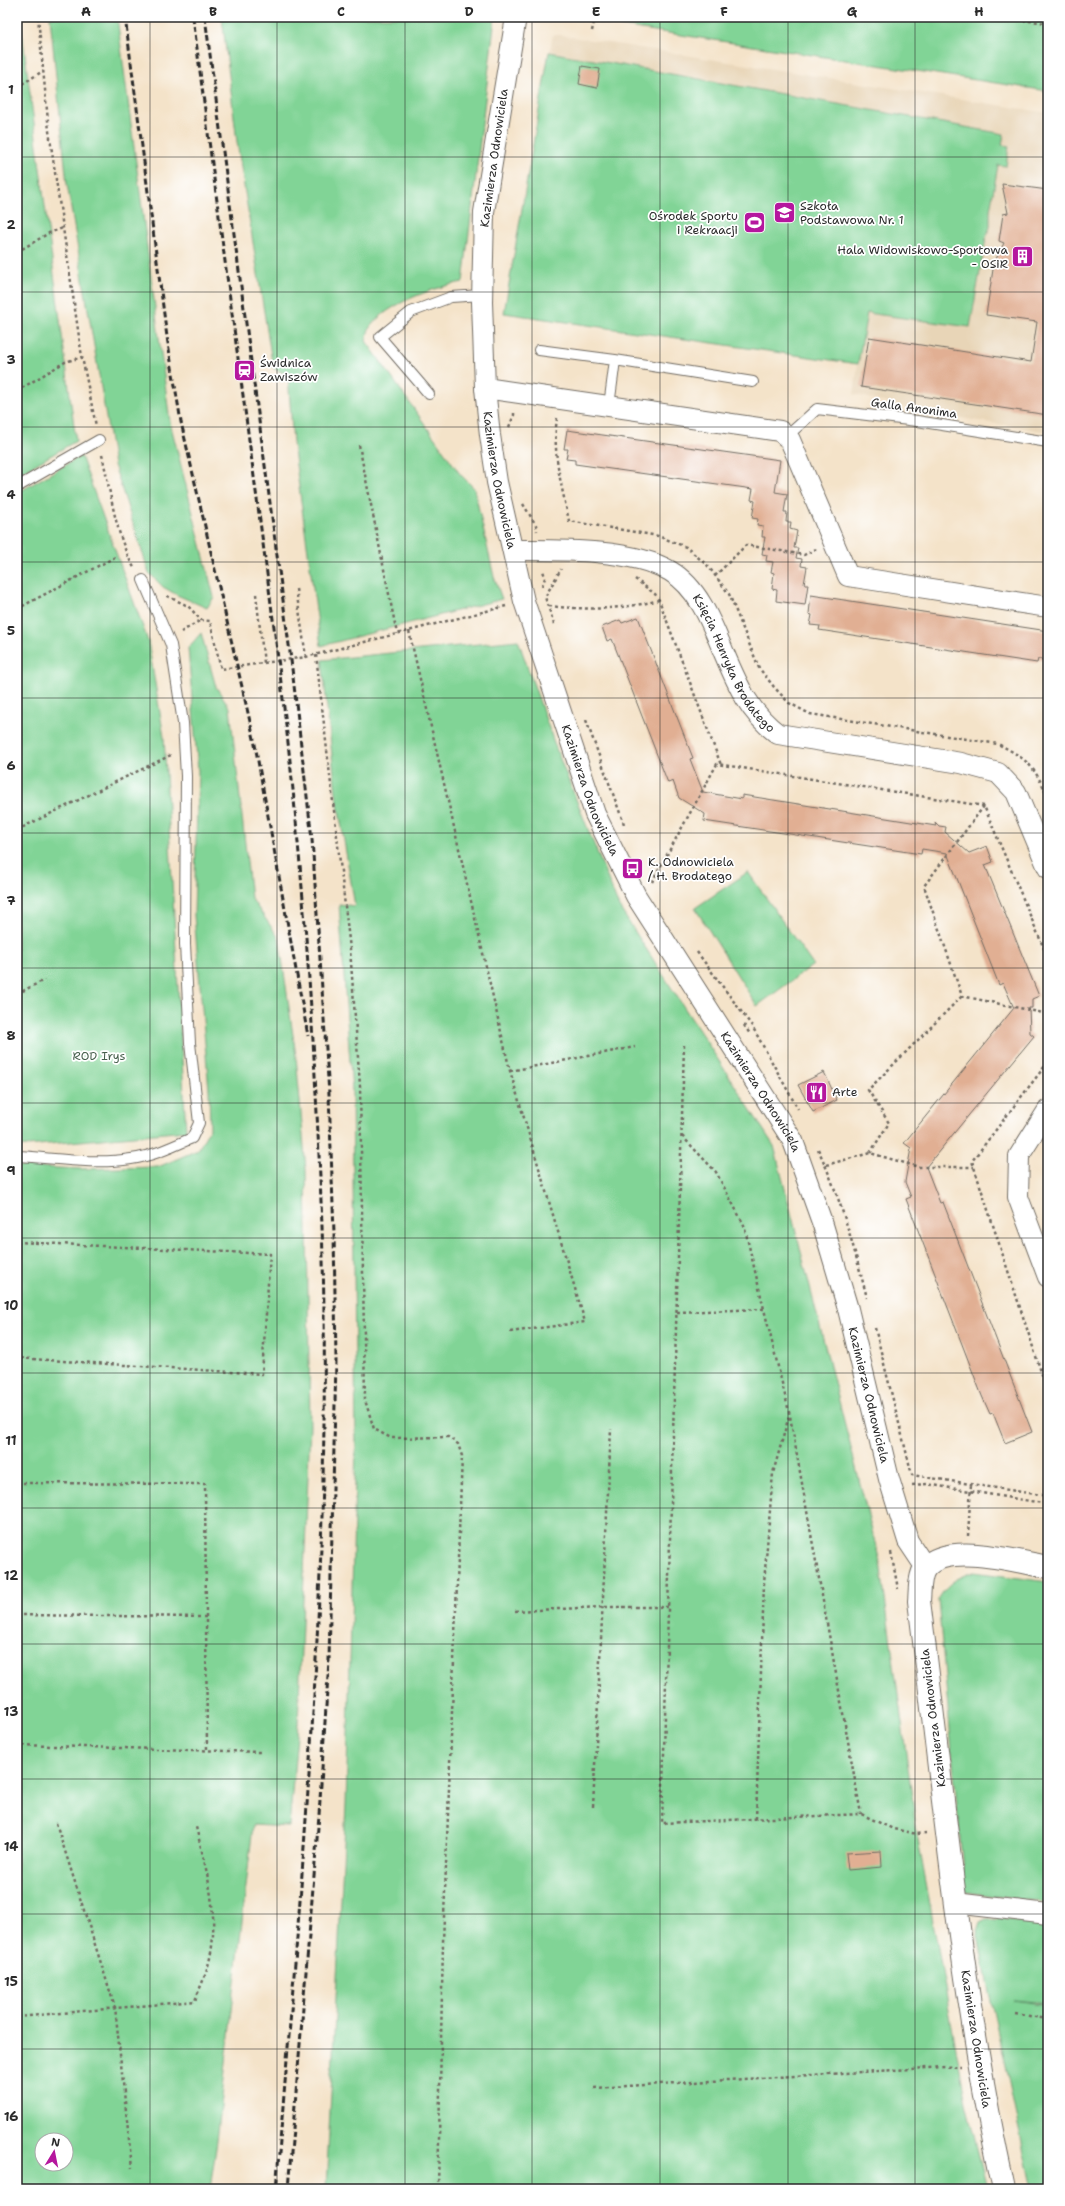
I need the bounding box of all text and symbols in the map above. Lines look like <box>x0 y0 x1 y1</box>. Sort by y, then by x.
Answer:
text: A <box>81 3 91 20</box>
text: B <box>209 3 217 20</box>
text: C <box>337 3 345 20</box>
text: D <box>464 3 474 20</box>
text: E <box>592 3 601 20</box>
text: F <box>720 3 728 20</box>
text: G <box>847 3 858 20</box>
text: H <box>974 3 984 20</box>
text: 1 <box>8 81 14 98</box>
street label: Kazimierza Odnowiciela <box>476 87 512 228</box>
place label: Szkoła Podstawowa Nr. 1 <box>800 198 904 228</box>
school or university icon: Szkoła Podstawowa Nr. 1 <box>772 200 798 226</box>
place label: Ośrodek Sportu i Rekraacji <box>649 208 738 238</box>
sports icon: Ośrodek Sportu i Rekraacji <box>741 210 767 236</box>
text: 2 <box>6 216 16 233</box>
place label: Hala Widowiskowo-Sportowa - OSiR <box>837 242 1009 272</box>
building icon: Hala Widowiskowo-Sportowa - OSiR <box>1010 244 1036 270</box>
text: 3 <box>6 351 16 368</box>
place label: Świdnica Zawiszów <box>260 355 318 385</box>
station icon: Świdnica Zawiszów <box>232 357 258 383</box>
street label: Galla Anonima <box>870 394 959 422</box>
street label: Kazimierza Odnowiciela <box>480 410 520 551</box>
text: 4 <box>6 486 16 503</box>
street label: Księcia Henryka Brodatego <box>689 591 778 736</box>
text: 5 <box>7 622 15 639</box>
street label: Kazimierza Odnowiciela <box>558 722 623 859</box>
text: 6 <box>6 757 16 774</box>
place label: K. Odnowiciela / H. Brodatego <box>648 854 734 884</box>
bus stop icon: K. Odnowiciela / H. Brodatego <box>620 856 646 882</box>
text: 7 <box>6 892 16 909</box>
text: 8 <box>6 1027 16 1044</box>
street label: Kazimierza Odnowiciela <box>717 1028 804 1155</box>
park label: ROD Irys <box>72 1048 126 1064</box>
restaurant icon: Arte <box>803 1079 829 1105</box>
place label: Arte <box>832 1084 858 1100</box>
text: 9 <box>6 1162 16 1179</box>
text: 10 <box>4 1297 18 1314</box>
street label: Kazimierza Odnowiciela <box>845 1325 893 1465</box>
text: 11 <box>5 1432 17 1449</box>
text: 12 <box>4 1567 18 1584</box>
street label: Kazimierza Odnowiciela <box>916 1647 949 1788</box>
text: 13 <box>4 1703 18 1720</box>
text: 14 <box>4 1838 18 1855</box>
street label: Kazimierza Odnowiciela <box>957 1969 995 2110</box>
text: 15 <box>4 1973 18 1990</box>
text: 16 <box>4 2108 18 2125</box>
north arrow <box>34 2132 74 2172</box>
text: N <box>50 2135 62 2151</box>

